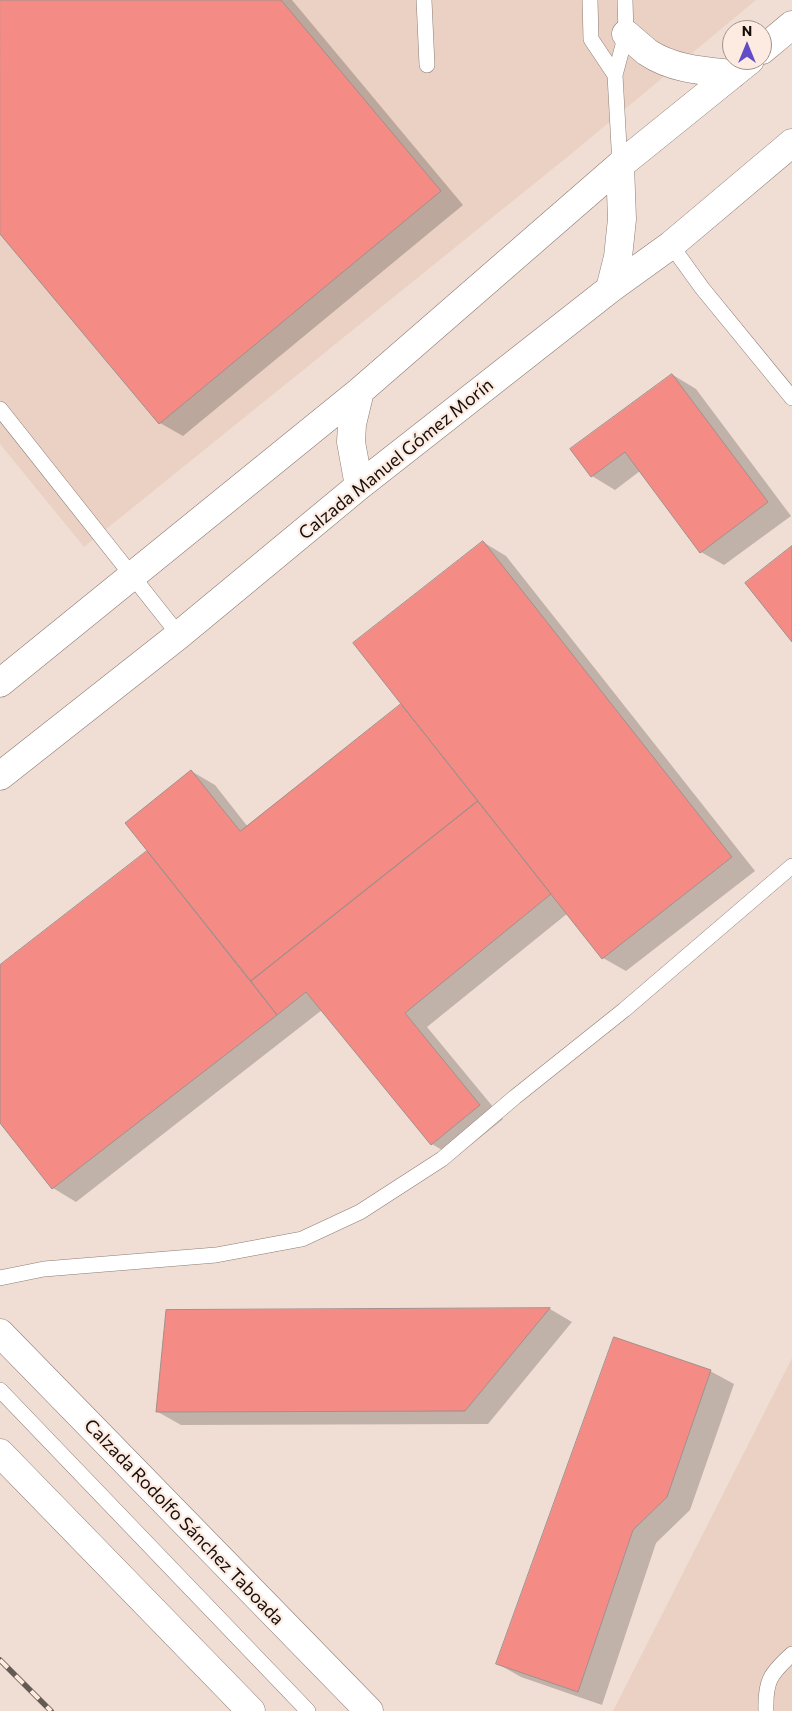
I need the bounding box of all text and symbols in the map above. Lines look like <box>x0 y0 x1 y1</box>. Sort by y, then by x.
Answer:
north arrow <box>722 20 772 70</box>
text: N <box>742 22 752 39</box>
street label: Calzada Manuel Gómez Morín <box>294 374 498 544</box>
street label: Calzada Rodolfo Sánchez Taboada <box>80 1414 288 1630</box>

